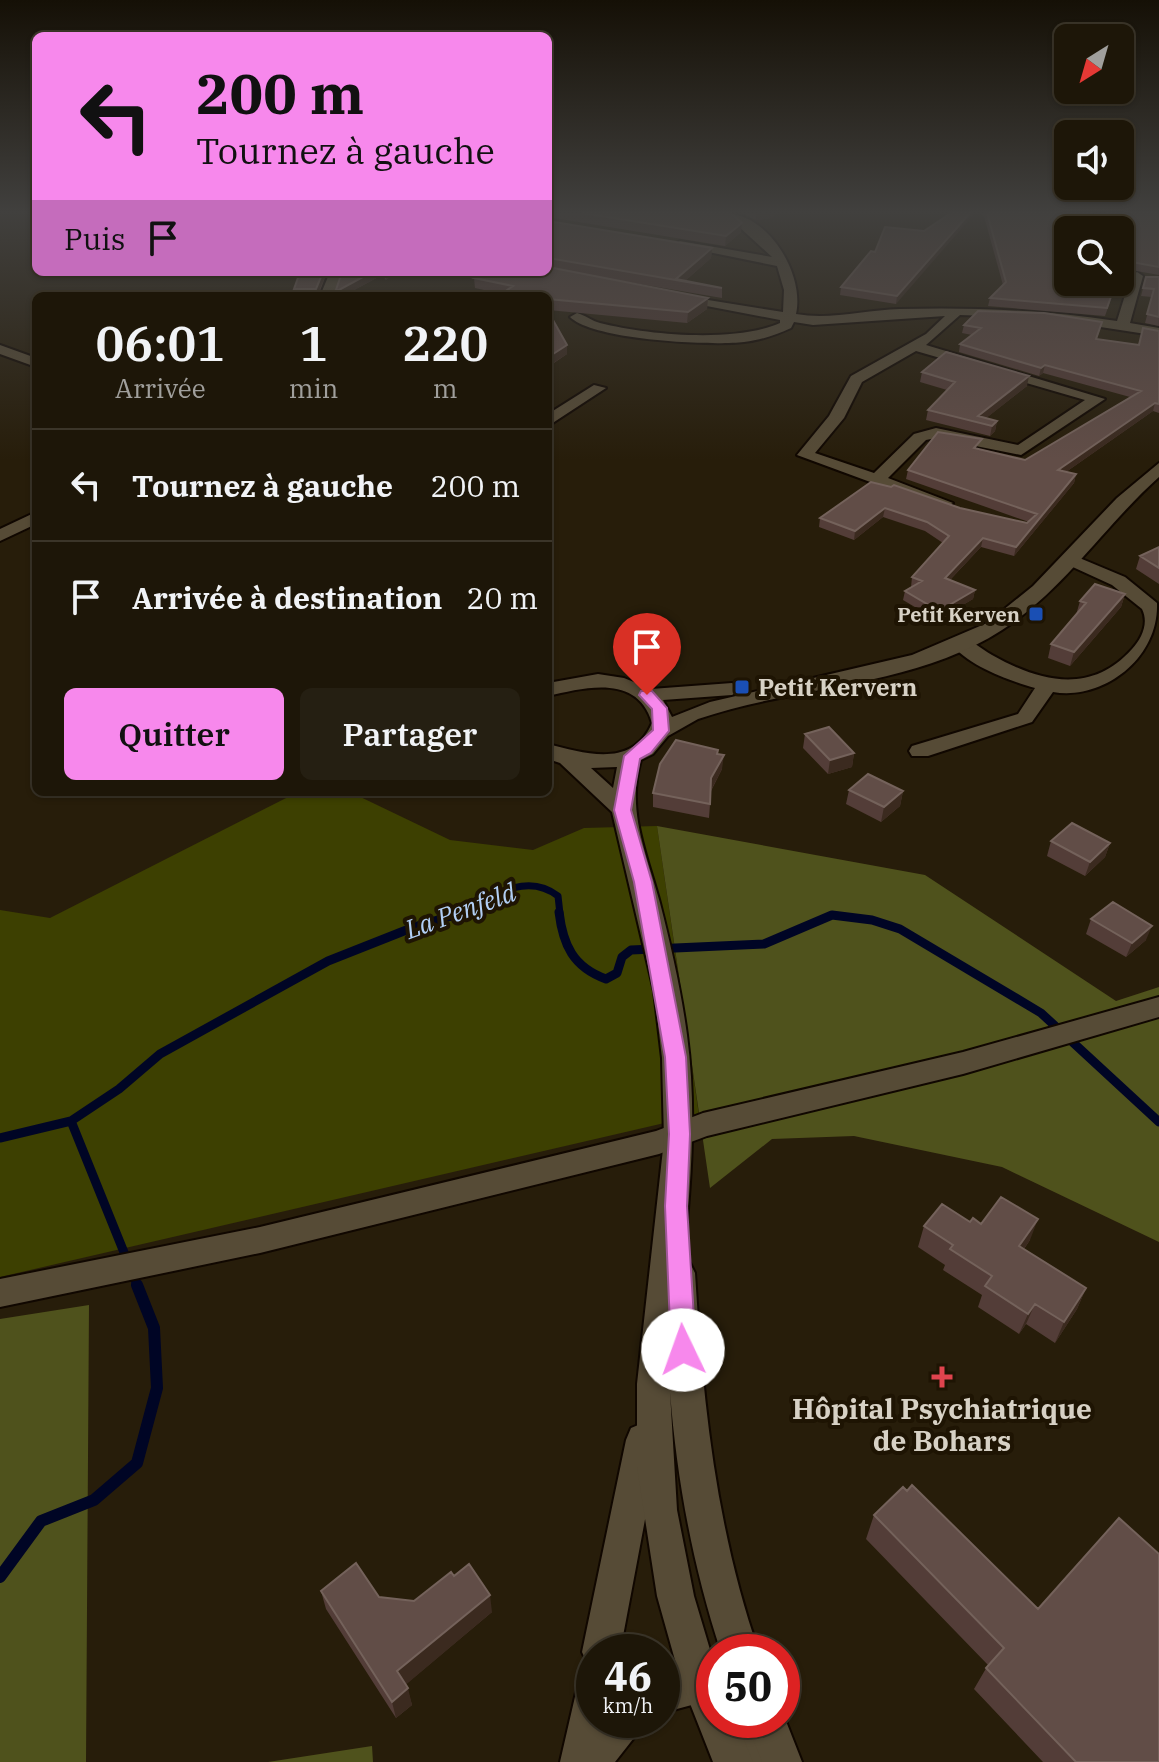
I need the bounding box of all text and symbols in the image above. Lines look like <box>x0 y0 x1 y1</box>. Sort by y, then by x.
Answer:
north arrow <box>1054 24 1134 104</box>
map controls <box>1054 24 1134 296</box>
text: 200 m <box>196 57 364 129</box>
icon: left <box>64 64 168 168</box>
button: sound <box>1054 120 1134 200</box>
text: Tournez à gauche <box>196 127 495 174</box>
icon: arrive <box>141 216 185 260</box>
button: search <box>1054 216 1134 296</box>
text: Puis <box>64 219 125 258</box>
text: 06:01 <box>96 312 225 374</box>
text: 1 <box>299 312 328 374</box>
text: 220 <box>402 312 488 374</box>
text: Arrivée <box>115 371 206 405</box>
text: min <box>289 371 338 405</box>
text: m <box>433 371 458 405</box>
icon: left <box>64 463 108 507</box>
text: Tournez à gauche <box>132 466 393 505</box>
text: 200 m <box>430 466 520 505</box>
icon: arrive <box>64 575 108 619</box>
text: Arrivée à destination <box>132 578 442 617</box>
text: 20 m <box>466 578 538 617</box>
place label: Petit Kerven <box>897 601 1020 628</box>
marker: Petit Kerven <box>1027 605 1045 623</box>
pin <box>613 613 681 695</box>
icon: arrive <box>625 625 669 669</box>
place label: Petit Kervern <box>758 671 917 703</box>
marker: Petit Kervern <box>733 678 751 696</box>
button: Quitter <box>64 688 284 780</box>
button: Partager <box>300 688 520 780</box>
water label: La Penfeld <box>399 874 521 946</box>
position arrow <box>641 1308 725 1392</box>
marker: Hôpital Psychiatrique de Bohars <box>931 1366 953 1388</box>
place label: Hôpital Psychiatrique de Bohars <box>792 1390 1092 1459</box>
speed limit sign: 50 <box>696 1634 800 1738</box>
text: 46 <box>604 1650 652 1702</box>
text: km/h <box>603 1692 653 1719</box>

